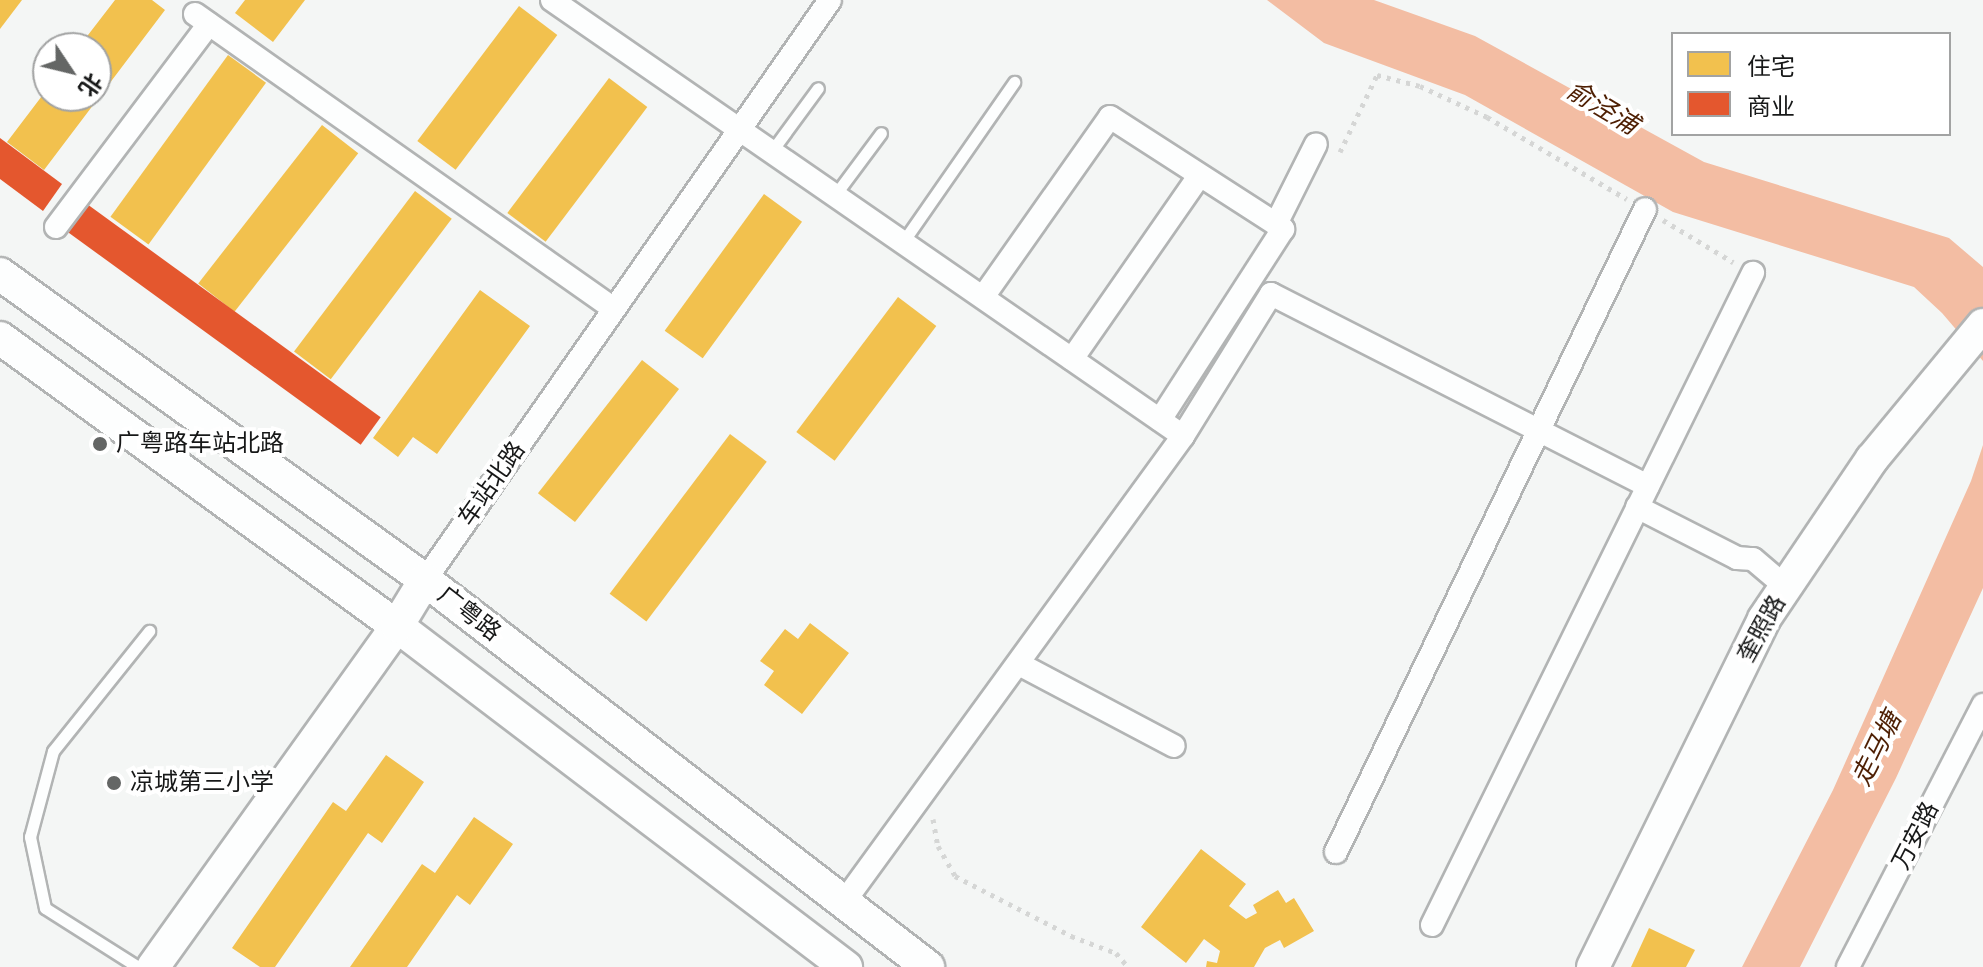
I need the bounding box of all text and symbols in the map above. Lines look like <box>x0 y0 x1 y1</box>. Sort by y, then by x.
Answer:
north arrow <box>32 32 112 112</box>
legend <box>1671 32 1951 136</box>
text: 住宅 <box>1747 54 1795 80</box>
text: 北 <box>74 69 107 101</box>
water label: 俞泾浦 <box>1561 75 1643 141</box>
text: 商业 <box>1747 94 1795 120</box>
place label: 广粤路车站北路 <box>116 430 284 458</box>
marker: 广粤路车站北路 <box>91 435 109 453</box>
street label: 车站北路 <box>453 436 531 532</box>
street label: 广粤路 <box>432 580 506 648</box>
street label: 奎照路 <box>1732 591 1792 667</box>
water label: 走马塘 <box>1846 707 1908 791</box>
place label: 凉城第三小学 <box>130 769 274 797</box>
marker: 凉城第三小学 <box>105 774 123 792</box>
street label: 万安路 <box>1887 797 1945 875</box>

